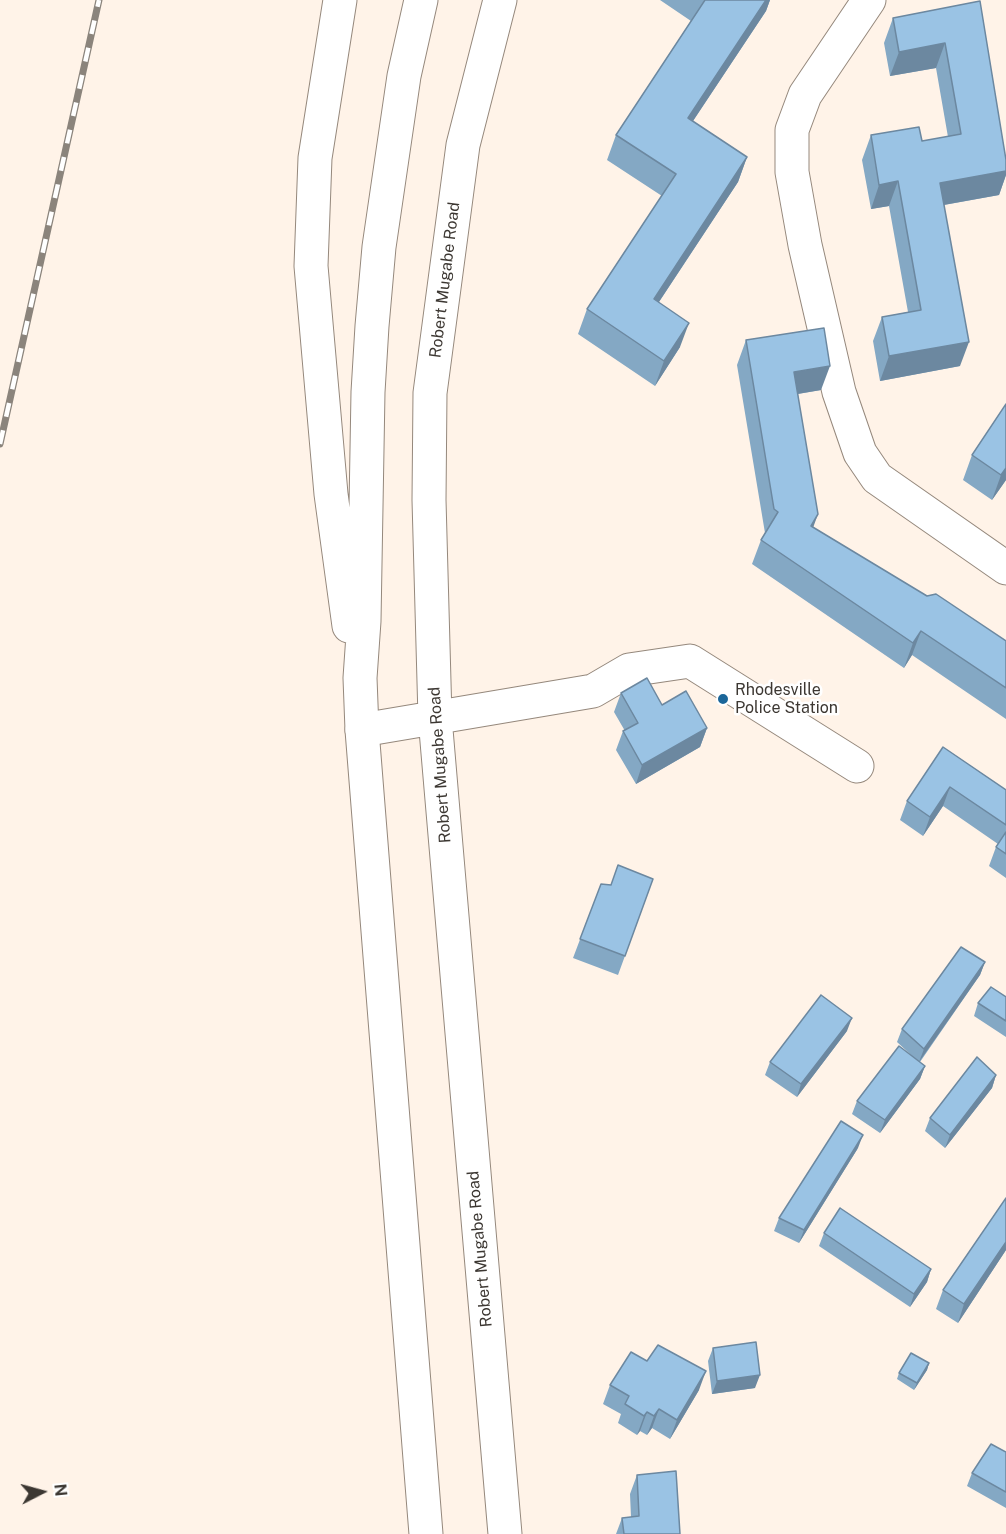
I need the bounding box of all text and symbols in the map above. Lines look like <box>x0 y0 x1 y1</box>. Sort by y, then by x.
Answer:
street label: Robert Mugabe Road <box>426 201 464 359</box>
place label: Rhodesville Police Station <box>735 680 838 718</box>
street label: Robert Mugabe Road <box>425 686 455 844</box>
marker: Rhodesville Police Station <box>716 692 730 706</box>
street label: Robert Mugabe Road <box>464 1170 496 1328</box>
north arrow <box>12 1462 72 1522</box>
text: N <box>50 1483 70 1497</box>

